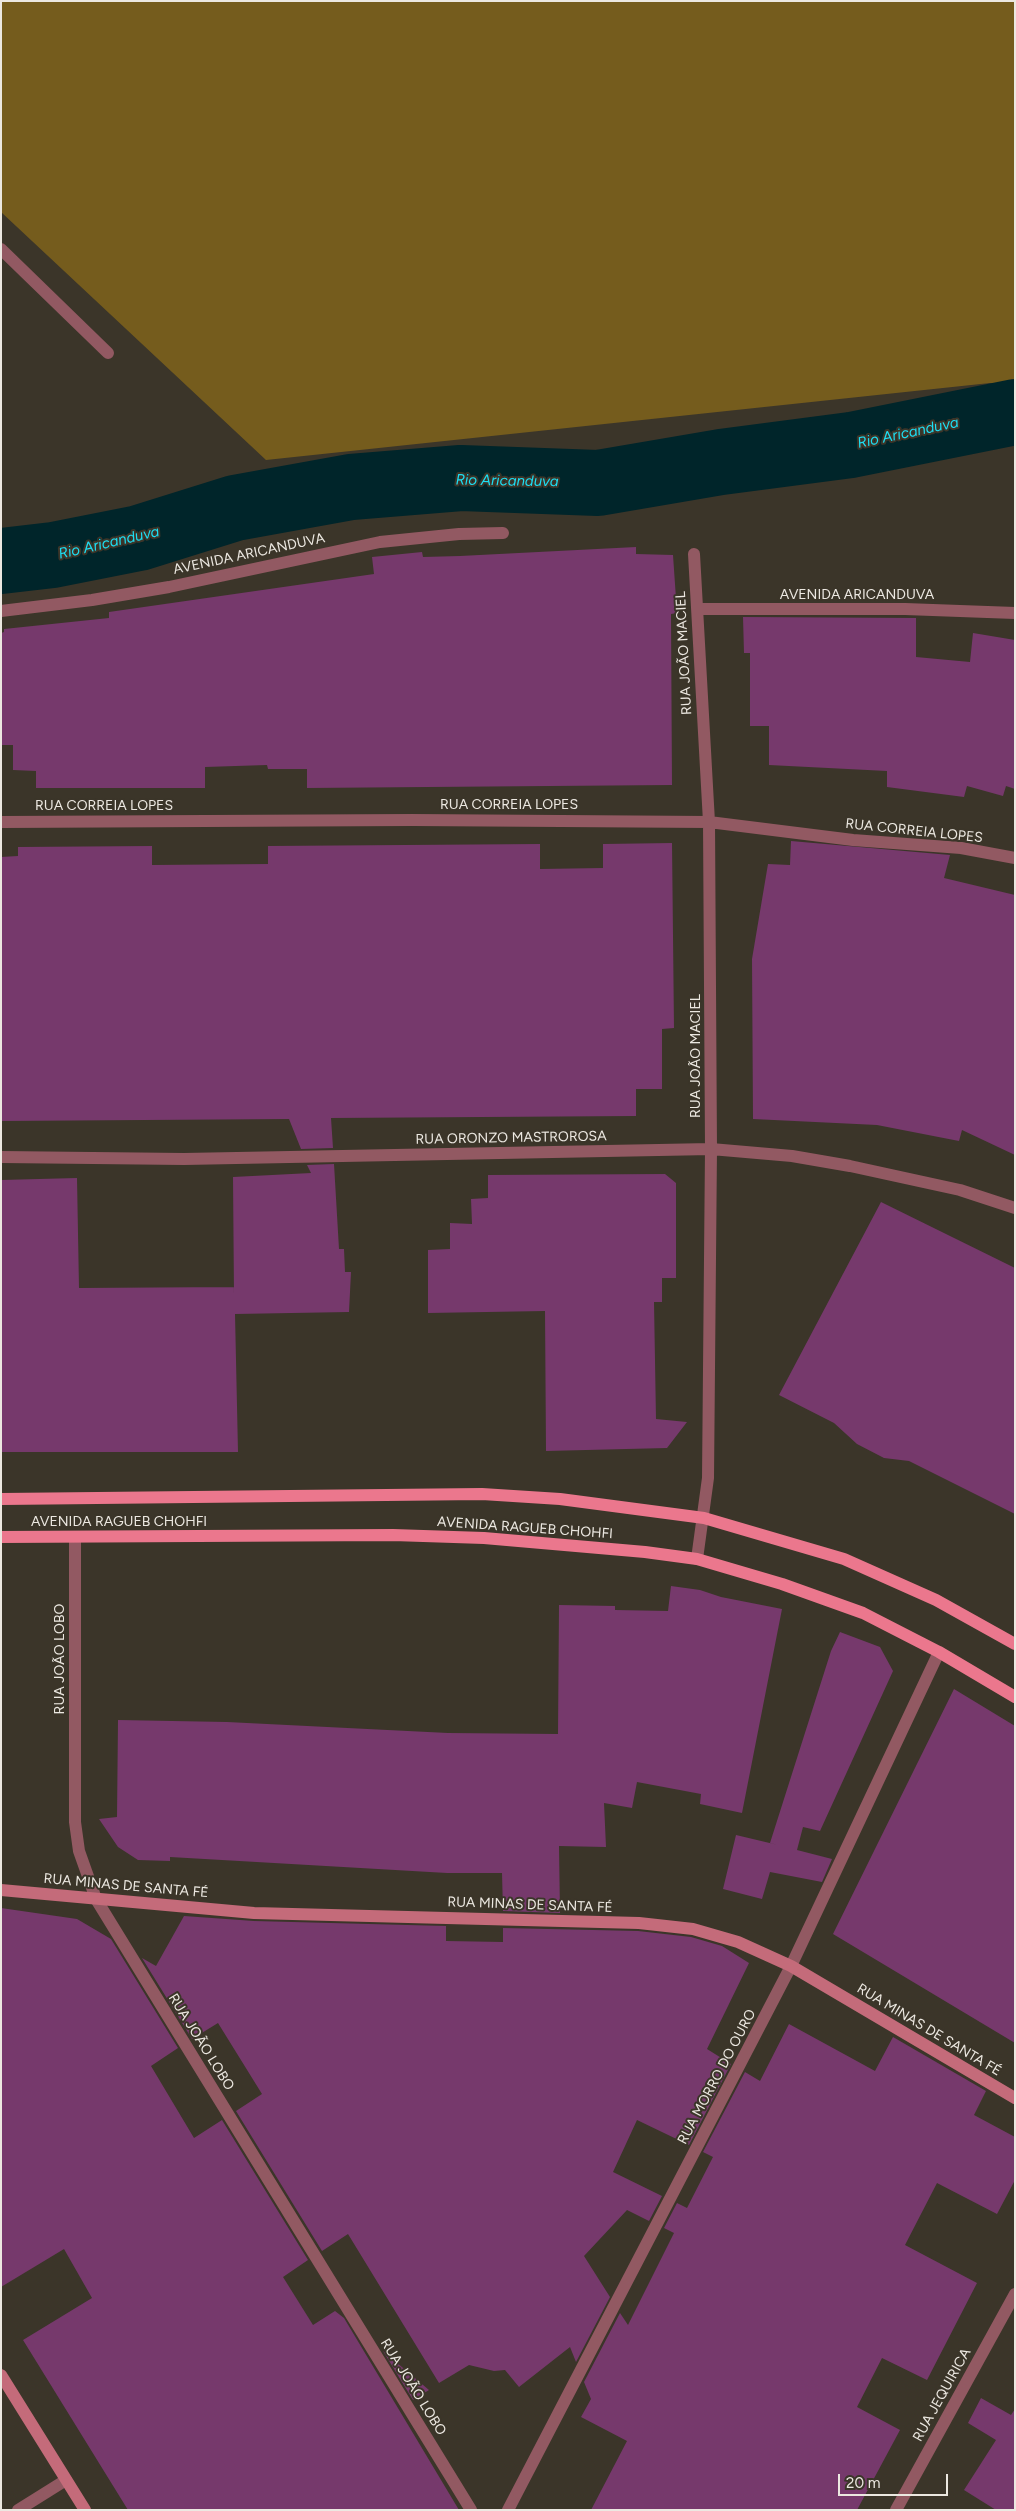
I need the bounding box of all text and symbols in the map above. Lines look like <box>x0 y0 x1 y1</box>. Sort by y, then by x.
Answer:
water label: Rio Aricanduva <box>856 413 960 453</box>
water label: Rio Aricanduva <box>455 471 559 491</box>
water label: Rio Aricanduva <box>57 523 161 563</box>
street label: AVENIDA ARICANDUVA <box>172 530 326 578</box>
street label: AVENIDA ARICANDUVA <box>780 587 934 603</box>
street label: RUA JOÃO MACIEL <box>672 591 696 715</box>
street label: RUA CORREIA LOPES <box>440 797 578 813</box>
street label: RUA CORREIA LOPES <box>35 798 173 814</box>
street label: RUA CORREIA LOPES <box>845 815 983 847</box>
street label: RUA JOÃO MACIEL <box>688 994 704 1118</box>
street label: RUA ORONZO MASTROROSA <box>415 1128 607 1148</box>
street label: AVENIDA RAGUEB CHOHFI <box>437 1513 613 1543</box>
street label: AVENIDA RAGUEB CHOHFI <box>31 1514 207 1530</box>
street label: RUA JOÃO LOBO <box>52 1604 68 1714</box>
street label: RUA MINAS DE SANTA FÉ <box>43 1870 209 1902</box>
street label: RUA MINAS DE SANTA FÉ <box>447 1894 613 1916</box>
street label: RUA MINAS DE SANTA FÉ <box>854 1980 1004 2080</box>
street label: RUA JOÃO LOBO <box>165 1991 237 2093</box>
street label: RUA MORRO DO OURO <box>674 2007 760 2147</box>
street label: RUA JOÃO LOBO <box>377 2336 449 2438</box>
street label: RUA JEQUIRICA <box>909 2346 975 2444</box>
scale bar <box>841 2464 951 2496</box>
text: 20 m <box>846 2474 880 2492</box>

